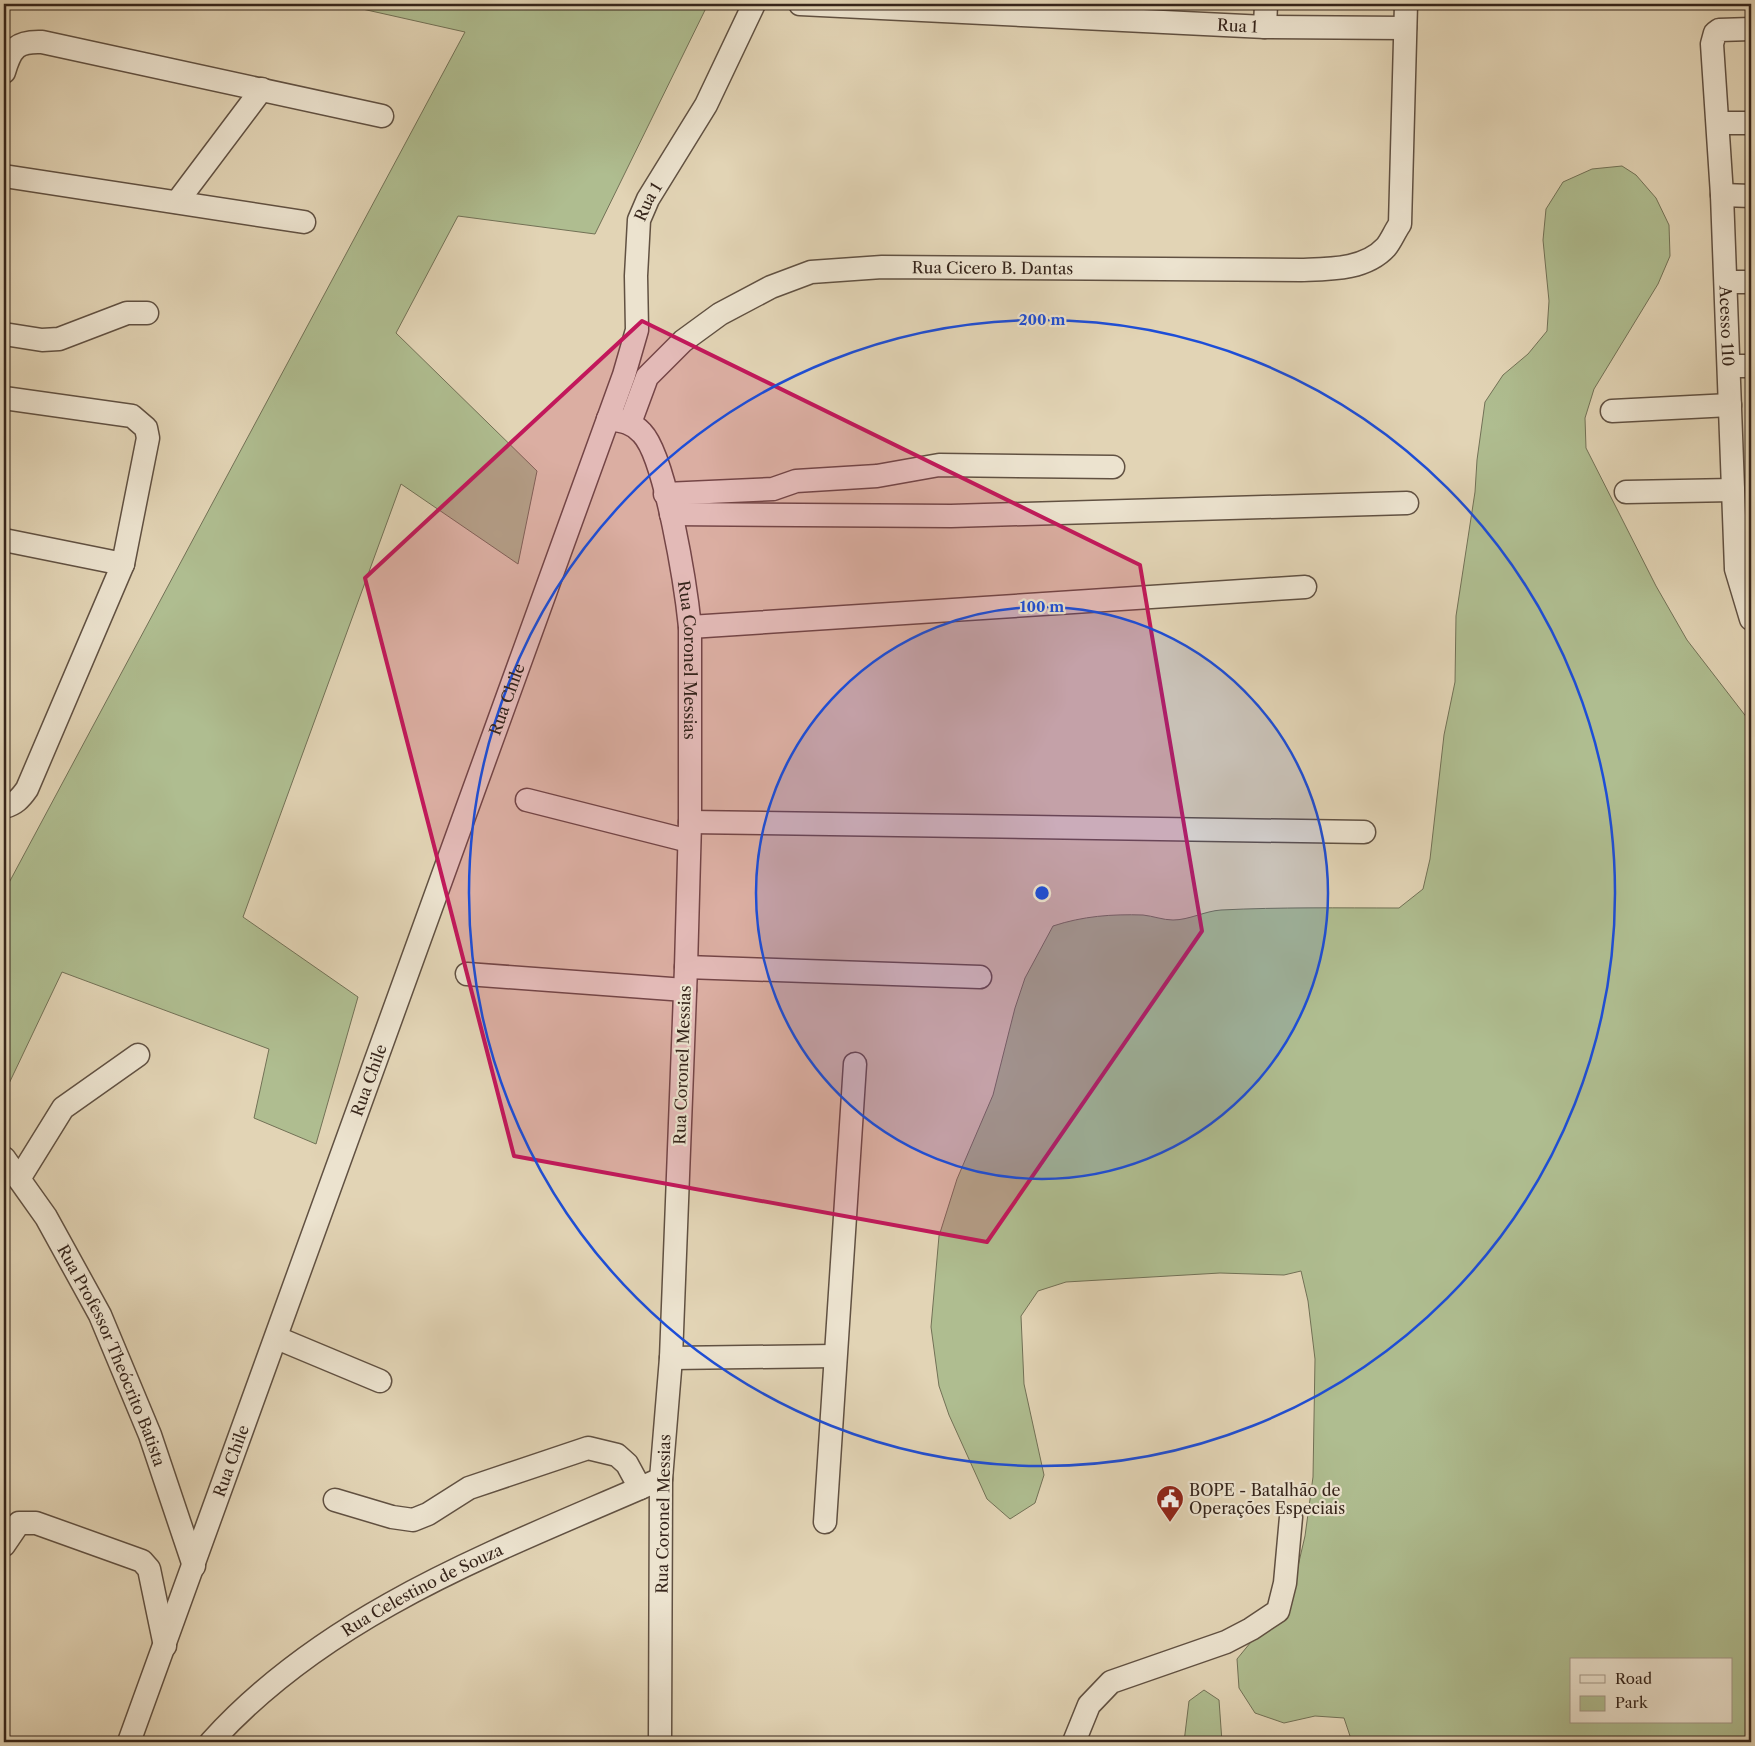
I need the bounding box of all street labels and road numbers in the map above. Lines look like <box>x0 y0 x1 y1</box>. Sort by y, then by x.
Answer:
street label: Rua 1 <box>1217 15 1259 37</box>
street label: Rua 1 <box>630 178 666 224</box>
street label: Rua Cicero B. Dantas <box>912 257 1073 278</box>
street label: Acesso 110 <box>1715 285 1738 367</box>
street label: Rua Coronel Messias <box>674 579 700 740</box>
street label: Rua Chile <box>484 661 529 738</box>
street label: Rua Coronel Messias <box>669 985 695 1145</box>
street label: Rua Chile <box>347 1041 391 1119</box>
street label: Rua Professor Theócrito Batista <box>53 1241 170 1469</box>
street label: Rua Chile <box>209 1422 253 1500</box>
street label: Rua Coronel Messias <box>652 1434 674 1594</box>
street label: Rua Celestino de Souza <box>338 1539 506 1641</box>

